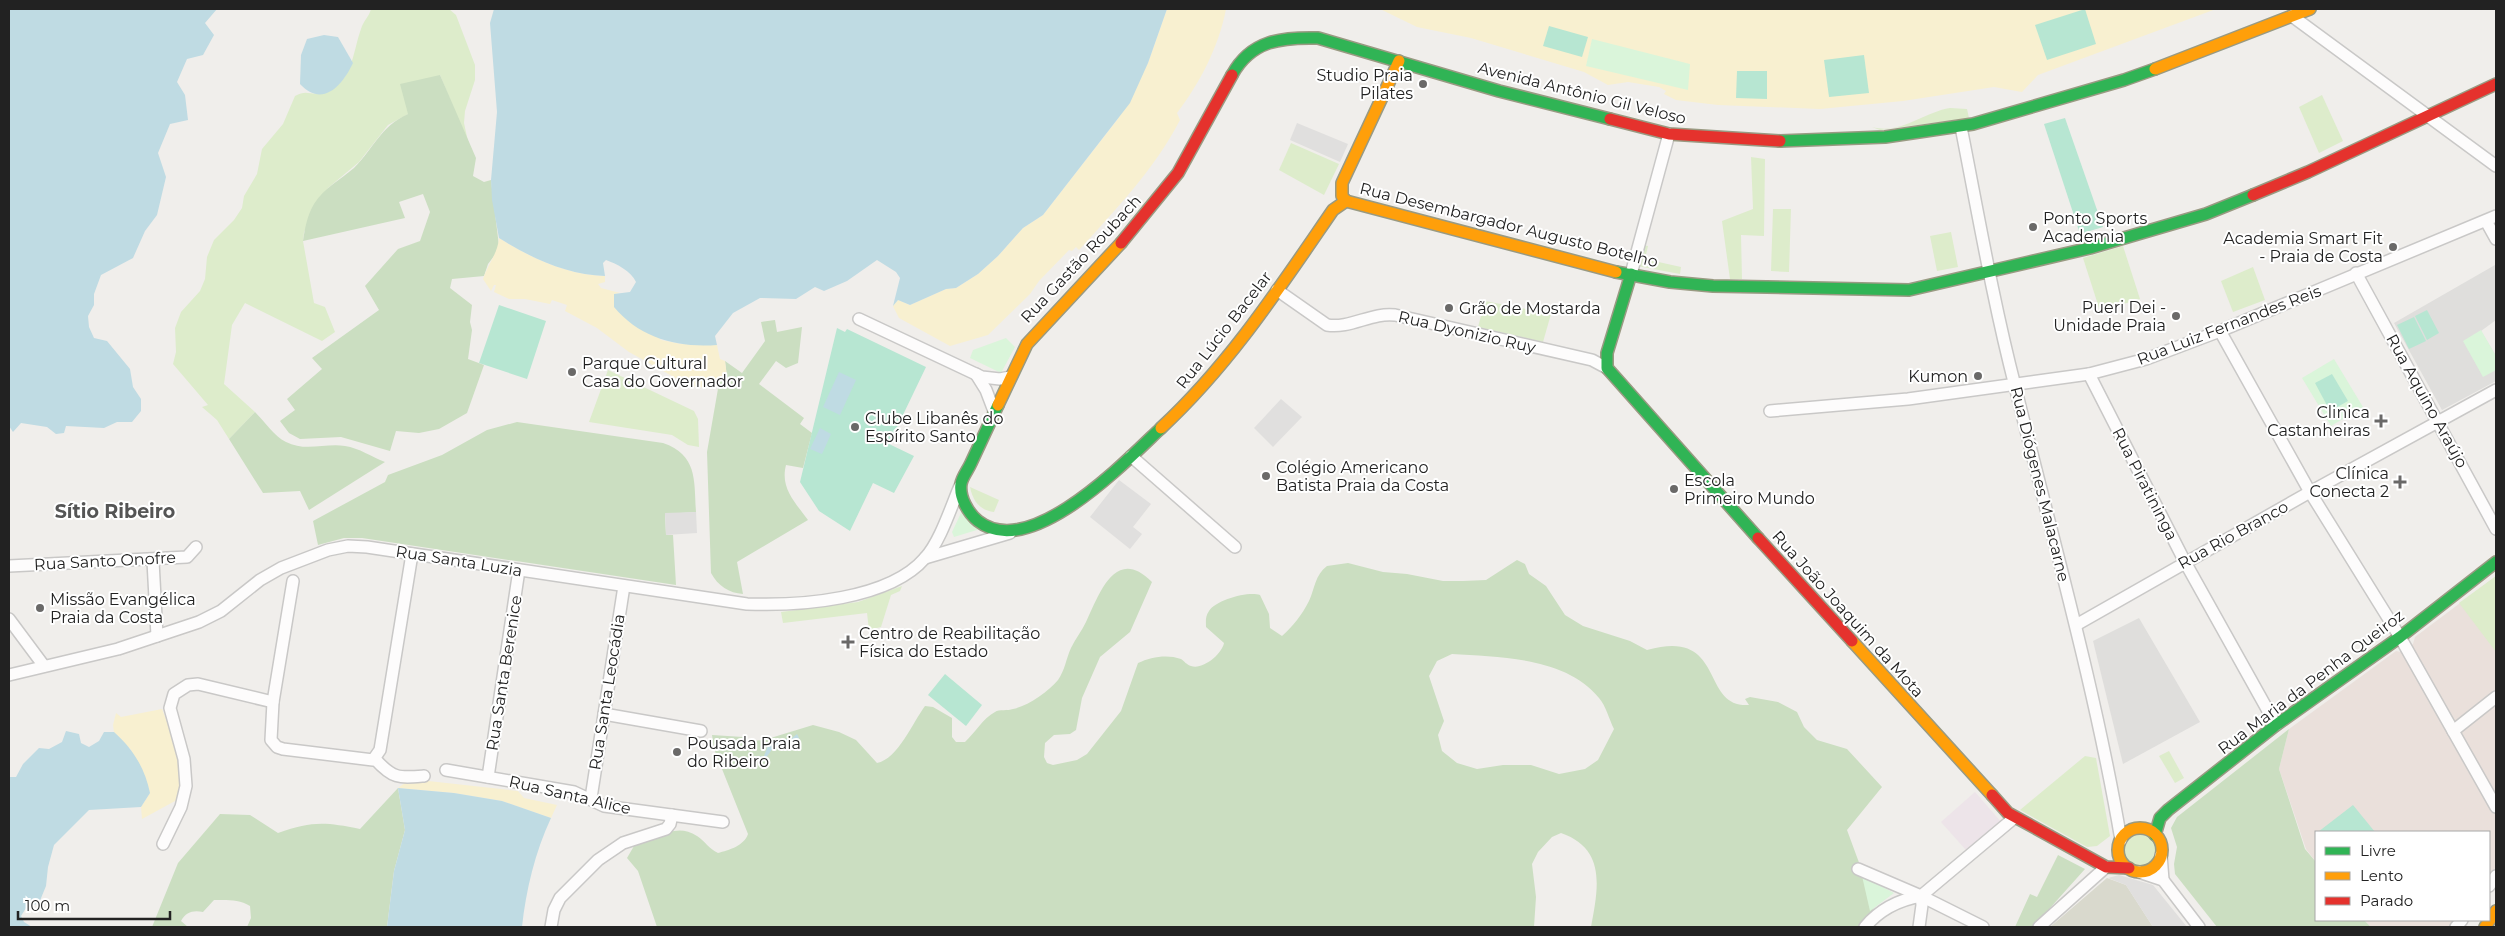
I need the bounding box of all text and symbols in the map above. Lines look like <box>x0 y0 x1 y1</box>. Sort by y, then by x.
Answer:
street label: Avenida Antônio Gil Veloso <box>1476 58 1688 128</box>
place label: Studio Praia Pilates <box>1316 66 1413 103</box>
marker: Studio Praia Pilates <box>1417 78 1429 90</box>
street label: Rua Desembargador Augusto Botelho <box>1358 179 1660 271</box>
street label: Rua Gastão Roubach <box>1017 191 1145 327</box>
place label: Ponto Sports Academia <box>2043 209 2147 246</box>
marker: Ponto Sports Academia <box>2027 221 2039 233</box>
place label: Academia Smart Fit - Praia de Costa <box>2223 229 2384 266</box>
marker: Academia Smart Fit - Praia de Costa <box>2387 241 2399 253</box>
street label: Rua Lúcio Bacelar <box>1172 268 1276 392</box>
street label: Rua Luiz Fernandes Reis <box>2134 281 2324 369</box>
place label: Pueri Dei - Unidade Praia <box>2053 298 2166 335</box>
place label: Grão de Mostarda <box>1459 299 1601 318</box>
marker: Grão de Mostarda <box>1443 302 1455 314</box>
street label: Rua Dyonizio Ruy <box>1396 307 1538 357</box>
marker: Pueri Dei - Unidade Praia <box>2170 310 2182 322</box>
street label: Rua Aquino Araújo <box>2382 331 2472 471</box>
place label: Parque Cultural Casa do Governador <box>582 354 743 391</box>
marker: Parque Cultural Casa do Governador <box>566 366 578 378</box>
place label: Kumon <box>1908 367 1968 386</box>
marker: Kumon <box>1972 370 1984 382</box>
street label: Rua Diógenes Malacarne <box>2007 385 2073 583</box>
place label: Clinica Castanheiras <box>2267 403 2370 440</box>
place label: Clube Libanês do Espírito Santo <box>865 409 1003 446</box>
marker: Clinica Castanheiras <box>2374 414 2388 428</box>
marker: Clube Libanês do Espírito Santo <box>849 421 861 433</box>
street label: Rua Piratininga <box>2108 424 2182 544</box>
place label: Colégio Americano Batista Praia da Costa <box>1276 458 1449 495</box>
place label: Clínica Conecta 2 <box>2310 464 2389 501</box>
marker: Colégio Americano Batista Praia da Costa <box>1260 470 1272 482</box>
place label: Escola Primeiro Mundo <box>1684 471 1815 508</box>
marker: Clínica Conecta 2 <box>2393 475 2407 489</box>
marker: Escola Primeiro Mundo <box>1668 483 1680 495</box>
street label: Rua Rio Branco <box>2175 497 2291 573</box>
district label: Sítio Ribeiro <box>55 500 175 523</box>
street label: Rua João Joaquim da Mota <box>1768 527 1928 701</box>
street label: Rua Santa Luzia <box>394 542 524 580</box>
street label: Rua Santo Onofre <box>34 548 176 574</box>
place label: Missão Evangélica Praia da Costa <box>50 590 196 627</box>
street label: Rua Santa Berenice <box>482 594 526 752</box>
marker: Missão Evangélica Praia da Costa <box>34 602 46 614</box>
street label: Rua Maria da Penha Queiroz <box>2214 606 2408 758</box>
street label: Rua Santa Leocádia <box>585 613 629 771</box>
place label: Centro de Reabilitação Física do Estado <box>859 624 1040 661</box>
marker: Centro de Reabilitação Física do Estado <box>841 635 855 649</box>
place label: Pousada Praia do Ribeiro <box>687 734 801 771</box>
marker: Pousada Praia do Ribeiro <box>671 746 683 758</box>
street label: Rua Santa Alice <box>507 772 633 818</box>
legend <box>2315 831 2490 921</box>
text: Livre <box>2360 841 2396 860</box>
text: Lento <box>2360 866 2403 885</box>
scale bar <box>18 888 170 920</box>
text: Parado <box>2360 891 2413 910</box>
text: 100 m <box>25 896 70 915</box>

